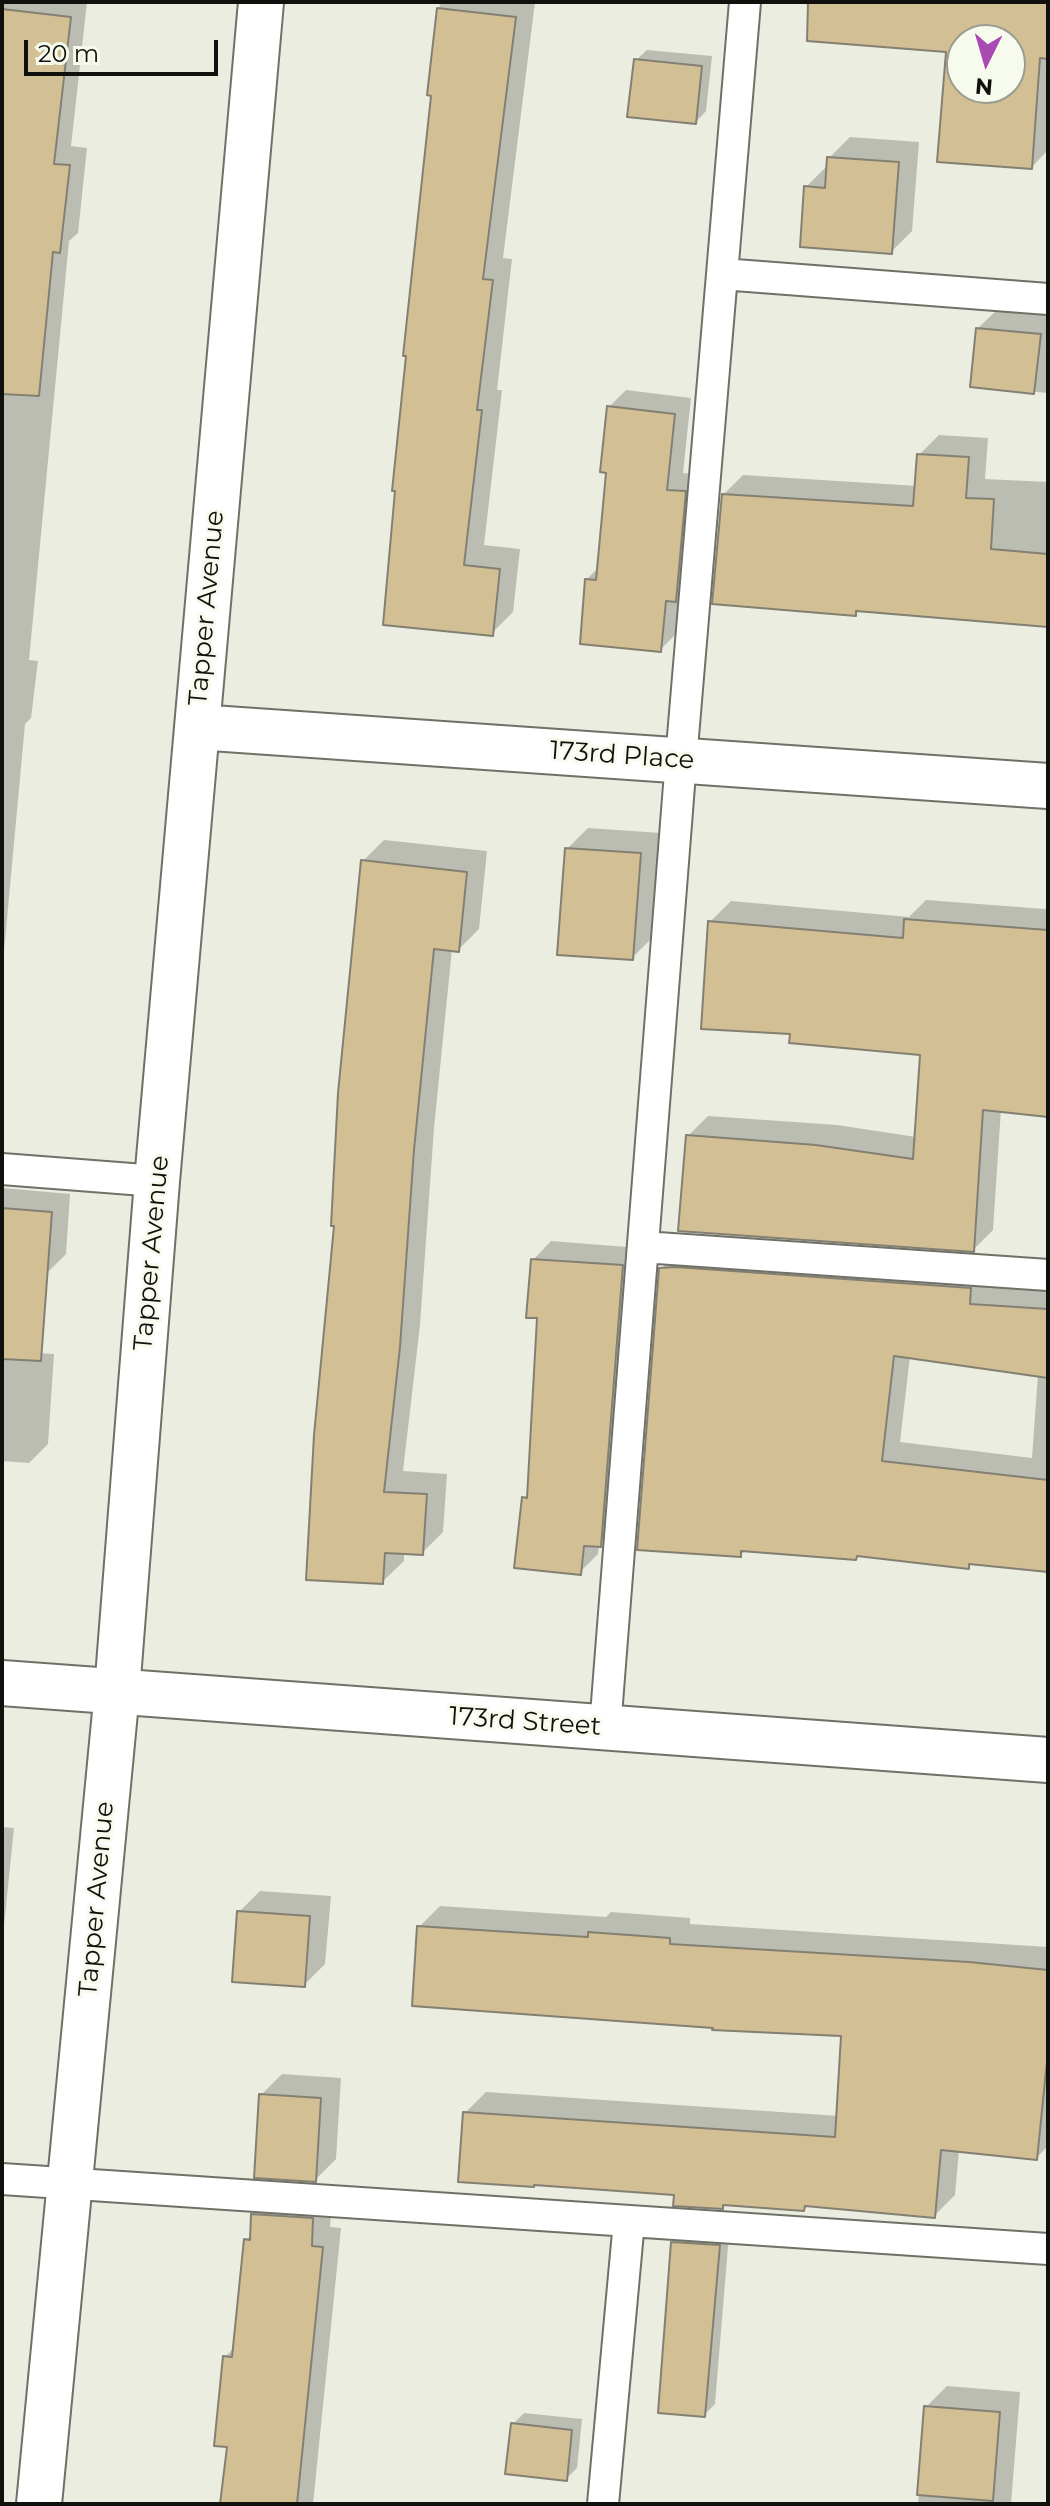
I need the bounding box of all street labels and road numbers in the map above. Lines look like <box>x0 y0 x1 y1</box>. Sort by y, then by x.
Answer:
street label: Tapper Avenue <box>183 509 231 707</box>
street label: 173rd Place <box>549 735 695 777</box>
street label: Tapper Avenue <box>128 1154 176 1352</box>
street label: 173rd Street <box>448 1701 602 1743</box>
street label: Tapper Avenue <box>73 1800 121 1998</box>

